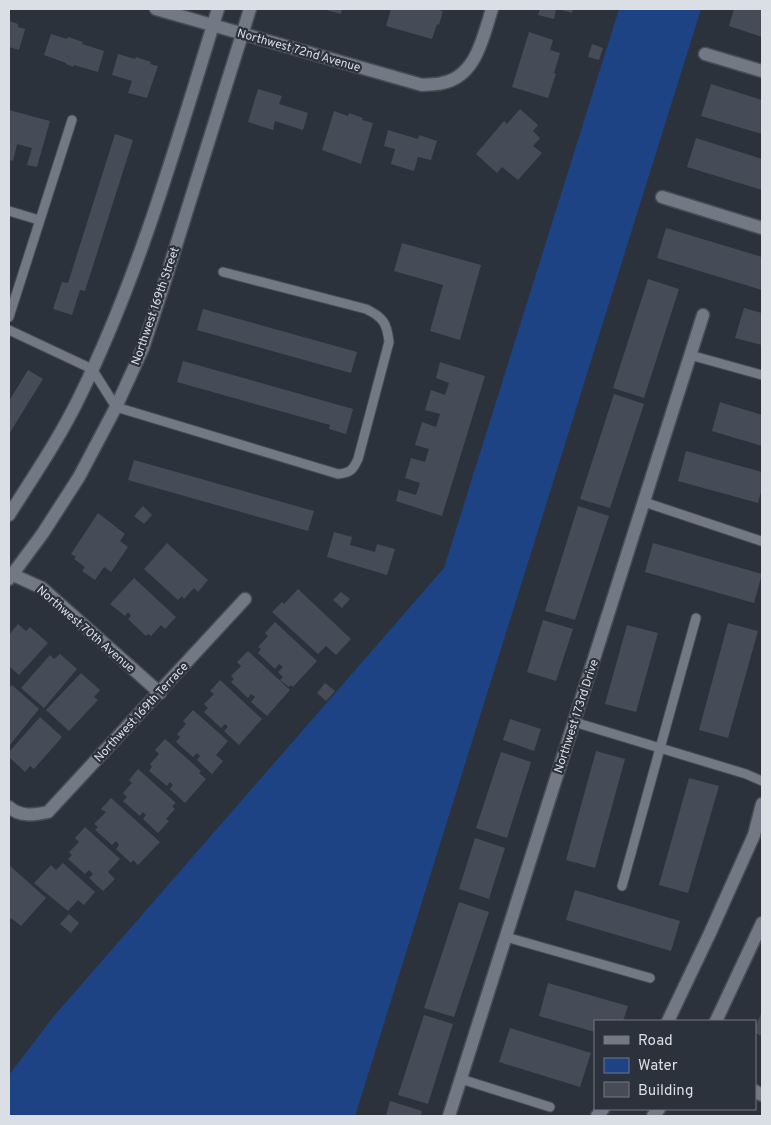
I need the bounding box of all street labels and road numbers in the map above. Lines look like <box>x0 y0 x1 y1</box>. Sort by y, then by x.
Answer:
street label: Northwest 72nd Avenue <box>235 26 362 76</box>
street label: Northwest 169th Street <box>128 245 184 368</box>
street label: Northwest 70th Avenue <box>33 583 138 677</box>
street label: Northwest 173rd Drive <box>551 657 603 775</box>
street label: Northwest 169th Terrace <box>91 659 192 766</box>

